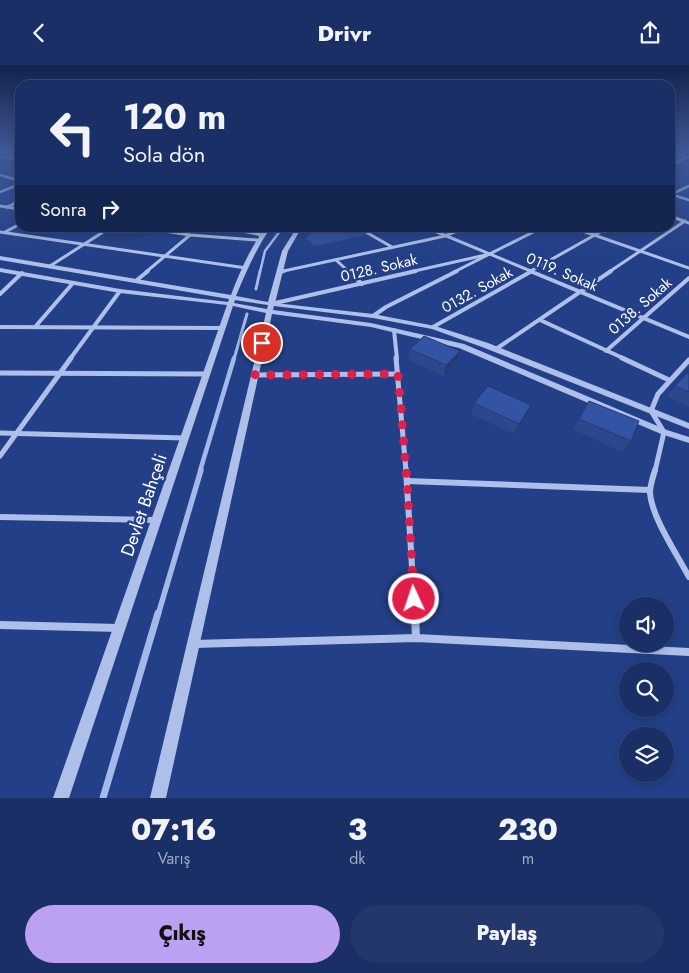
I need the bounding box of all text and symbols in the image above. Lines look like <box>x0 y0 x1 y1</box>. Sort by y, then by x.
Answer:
text: Drivr <box>318 17 371 49</box>
icon: back <box>25 19 53 47</box>
icon: share <box>636 19 664 47</box>
text: 120 m <box>123 92 226 142</box>
icon: left <box>40 100 105 165</box>
text: Sola dön <box>123 138 205 170</box>
icon: right <box>96 195 124 223</box>
text: Sonra <box>40 196 86 223</box>
street label: 0119. Sokak <box>523 247 602 297</box>
street label: 0128. Sokak <box>338 248 420 287</box>
street label: 0132. Sokak <box>437 261 517 319</box>
street label: 0138. Sokak <box>603 272 677 340</box>
pin <box>241 322 283 364</box>
icon: arrive <box>248 329 276 357</box>
street label: Devlet Bahçeli <box>114 450 174 560</box>
position arrow <box>387 572 439 624</box>
map controls <box>619 597 674 782</box>
button: sound <box>619 597 674 652</box>
button: search <box>619 662 674 717</box>
button: layers <box>619 727 674 782</box>
text: 07:16 <box>131 808 217 851</box>
text: 3 <box>348 808 367 851</box>
text: 230 <box>498 808 558 851</box>
text: Varış <box>157 847 190 870</box>
text: dk <box>349 847 365 870</box>
text: m <box>522 847 534 870</box>
button: Çıkış <box>25 905 340 963</box>
button: Paylaş <box>350 905 664 963</box>

